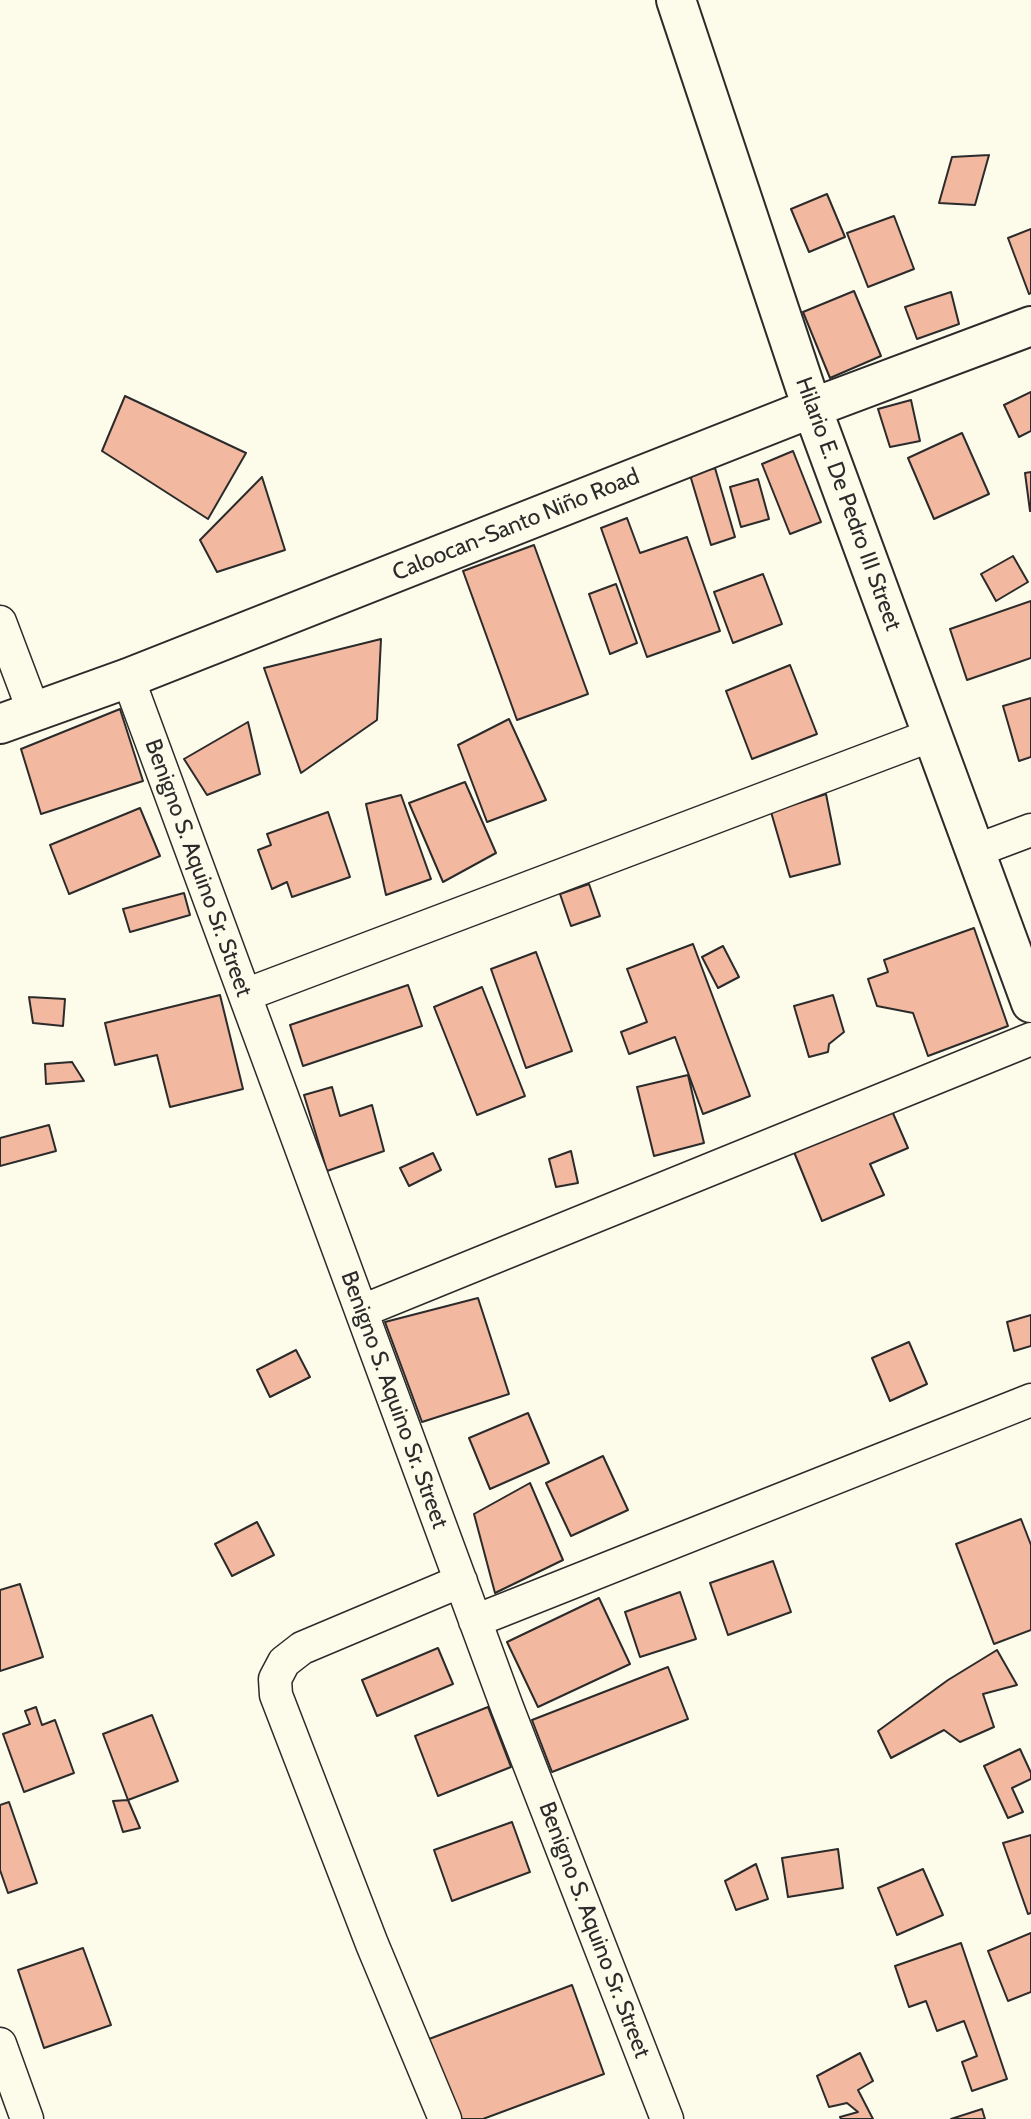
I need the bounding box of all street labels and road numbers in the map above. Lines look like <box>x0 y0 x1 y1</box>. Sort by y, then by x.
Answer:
street label: Hilario E. De Pedro III Street <box>789 374 907 634</box>
street label: Caloocan-Santo Niño Road <box>389 463 643 587</box>
street label: Benigno S. Aquino Sr. Street <box>139 735 257 1001</box>
street label: Benigno S. Aquino Sr. Street <box>335 1267 453 1533</box>
street label: Benigno S. Aquino Sr. Street <box>532 1798 656 2062</box>

